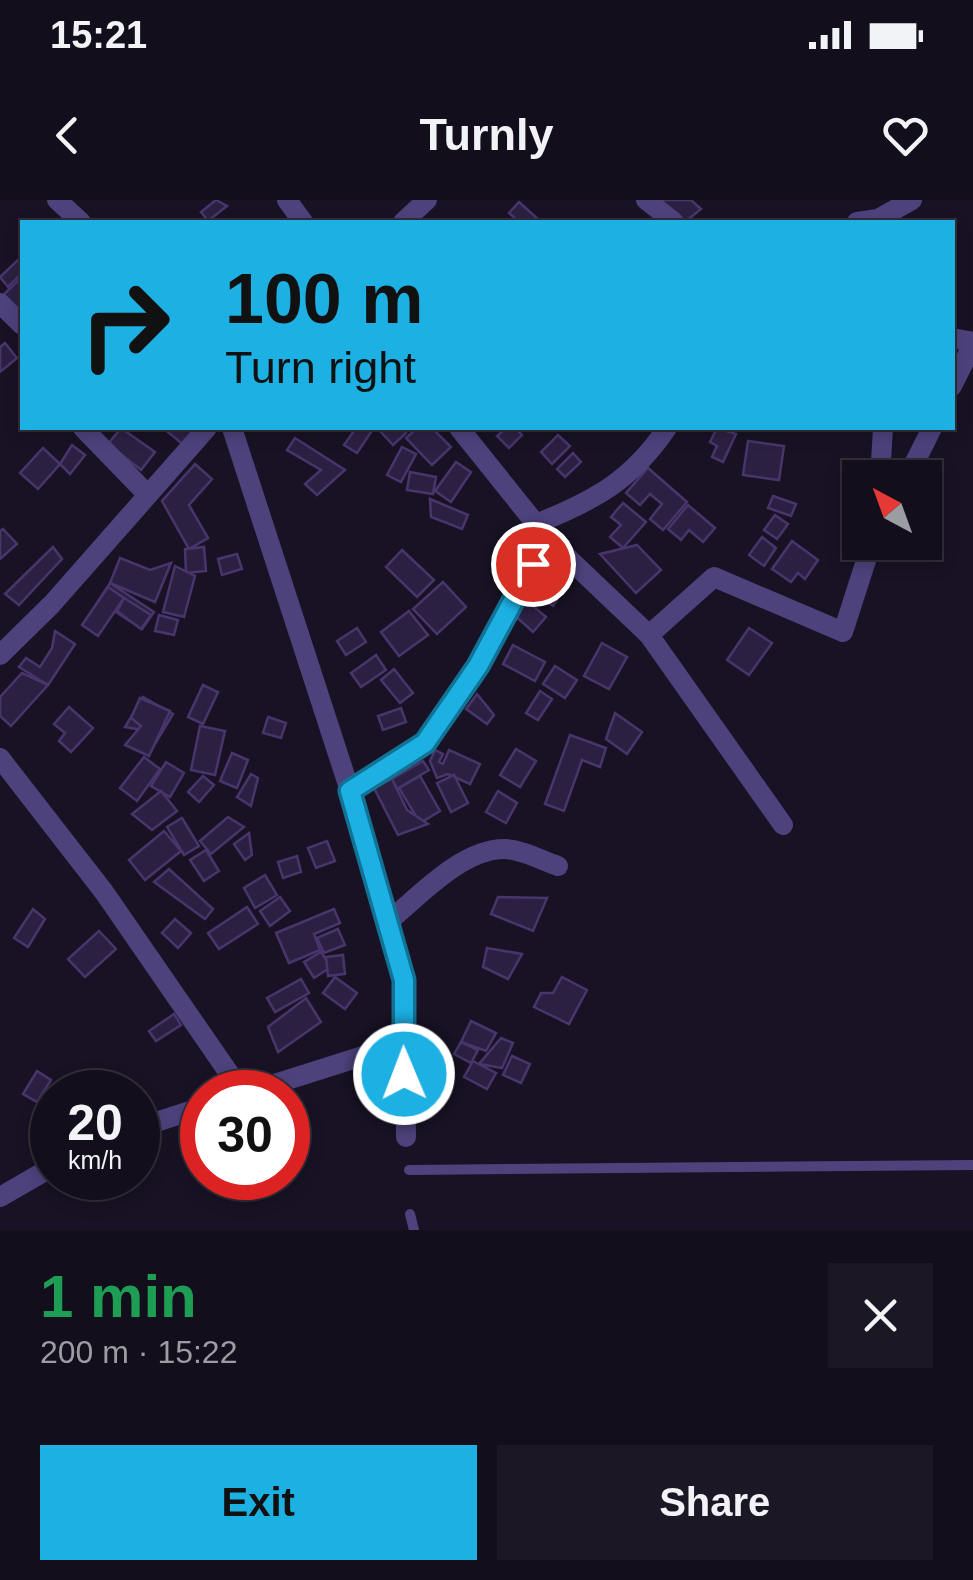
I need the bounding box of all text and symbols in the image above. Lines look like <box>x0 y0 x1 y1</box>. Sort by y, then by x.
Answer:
text: 15:21 <box>50 14 147 56</box>
icon: back <box>40 108 95 163</box>
icon: heart <box>878 108 933 163</box>
text: Turnly <box>419 109 554 160</box>
icon: right <box>60 260 190 390</box>
text: 100 m <box>225 260 423 338</box>
text: Turn right <box>225 342 416 393</box>
north arrow <box>842 460 942 560</box>
map controls <box>842 460 942 560</box>
pin <box>491 522 576 607</box>
icon: arrive <box>506 537 561 592</box>
position arrow <box>352 1022 456 1126</box>
speed limit sign: 30 <box>180 1070 310 1200</box>
text: 20 <box>67 1095 123 1151</box>
text: km/h <box>68 1146 122 1174</box>
text: 1 min <box>40 1263 197 1330</box>
button: close <box>828 1263 933 1368</box>
text: 200 m · 15:22 <box>40 1334 237 1370</box>
button: Exit <box>40 1445 477 1560</box>
button: Share <box>497 1445 933 1560</box>

